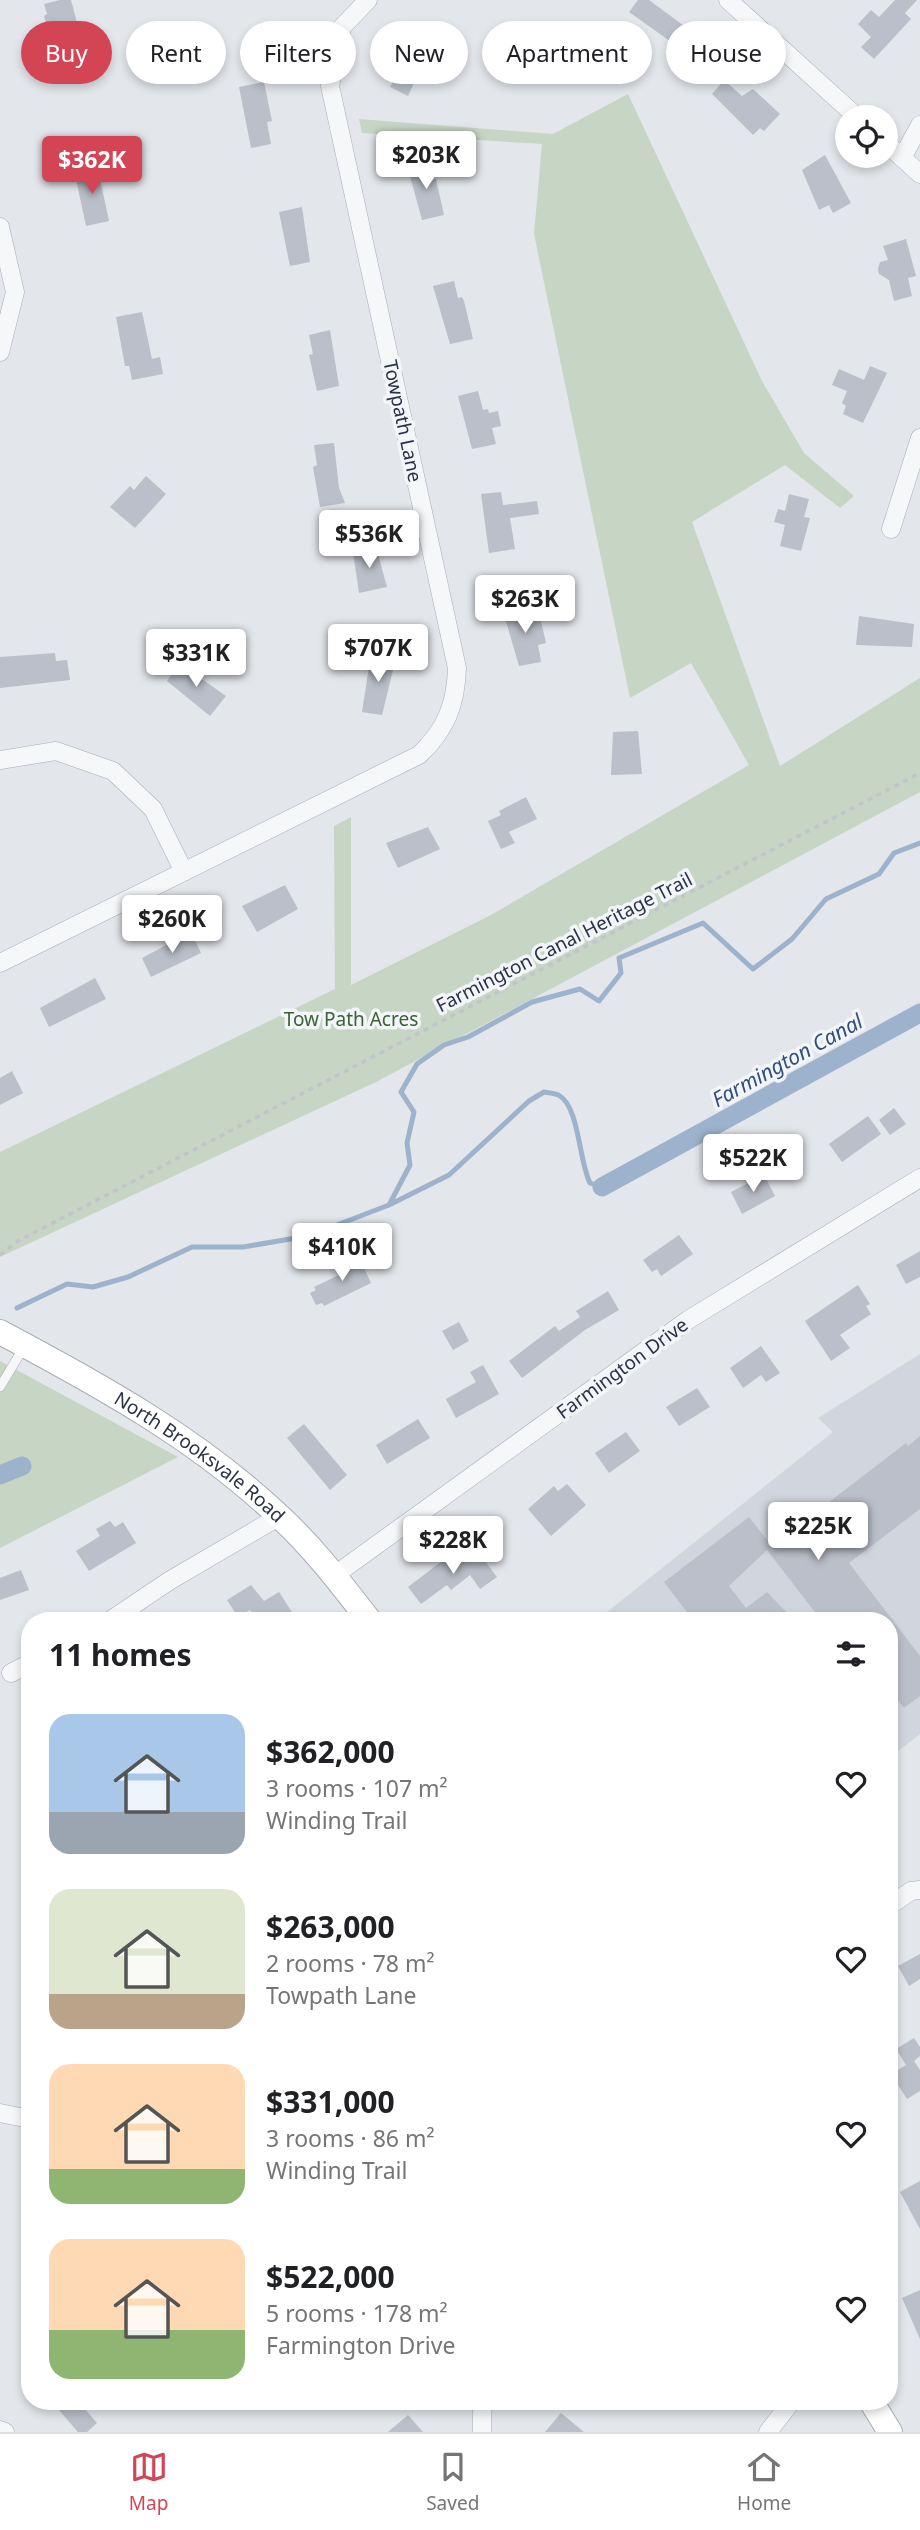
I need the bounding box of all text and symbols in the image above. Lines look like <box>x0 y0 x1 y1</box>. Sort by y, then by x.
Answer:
chip: Buy <box>21 21 112 84</box>
chip: Rent <box>126 21 226 84</box>
chip: Filters <box>240 21 356 84</box>
chip: New <box>370 21 468 84</box>
chip: Apartment <box>482 21 652 84</box>
chip: House <box>666 21 786 84</box>
map controls <box>835 105 898 168</box>
button: locate <box>835 105 898 168</box>
pin: $203K <box>377 132 475 191</box>
pin: $362K <box>43 136 141 196</box>
text: $203K <box>392 138 460 170</box>
text: $362K <box>58 143 126 175</box>
street label: Towpath Lane <box>377 358 429 484</box>
pin: $536K <box>320 510 418 570</box>
text: $536K <box>335 517 403 549</box>
pin: $263K <box>476 576 574 635</box>
text: $263K <box>491 582 559 614</box>
pin: $707K <box>329 624 427 684</box>
pin: $331K <box>147 630 245 689</box>
text: $707K <box>344 631 412 663</box>
text: $331K <box>162 636 230 668</box>
street label: Farmington Canal Heritage Trail <box>431 866 697 1018</box>
pin: $260K <box>123 895 221 955</box>
text: $260K <box>138 902 206 934</box>
park label: Tow Path Acres <box>284 1006 418 1032</box>
water label: Farmington Canal <box>706 1007 868 1113</box>
pin: $522K <box>704 1134 802 1194</box>
text: $522K <box>719 1141 787 1173</box>
pin: $410K <box>293 1224 391 1283</box>
text: $410K <box>308 1230 376 1262</box>
street label: Farmington Drive <box>551 1311 693 1425</box>
street label: North Brooksvale Road <box>110 1385 291 1528</box>
pin: $225K <box>769 1502 867 1562</box>
text: $225K <box>784 1509 852 1541</box>
pin: $228K <box>404 1516 502 1576</box>
text: $228K <box>419 1523 487 1555</box>
text: 11 homes <box>49 1634 192 1675</box>
icon: filters <box>832 1635 870 1673</box>
text: $362,000 <box>266 1731 395 1772</box>
icon: home <box>105 1742 189 1826</box>
icon: heart <box>832 1765 870 1803</box>
text: 3 rooms · 107 m² <box>266 1772 448 1804</box>
text: Winding Trail <box>266 1804 407 1836</box>
text: $263,000 <box>266 1906 395 1947</box>
icon: home <box>105 1917 189 2001</box>
icon: heart <box>832 1940 870 1978</box>
text: 2 rooms · 78 m² <box>266 1947 435 1979</box>
text: Towpath Lane <box>266 1979 416 2011</box>
text: $331,000 <box>266 2081 395 2122</box>
icon: home <box>105 2092 189 2176</box>
icon: heart <box>832 2115 870 2153</box>
text: 3 rooms · 86 m² <box>266 2122 435 2154</box>
text: Winding Trail <box>266 2154 407 2186</box>
text: $522,000 <box>266 2256 395 2297</box>
icon: home <box>105 2267 189 2351</box>
icon: heart <box>832 2290 870 2328</box>
text: 5 rooms · 178 m² <box>266 2297 448 2329</box>
text: Farmington Drive <box>266 2329 455 2361</box>
tab: Map <box>129 2448 168 2516</box>
tab: Saved <box>426 2448 479 2516</box>
tab: Home <box>737 2448 791 2516</box>

